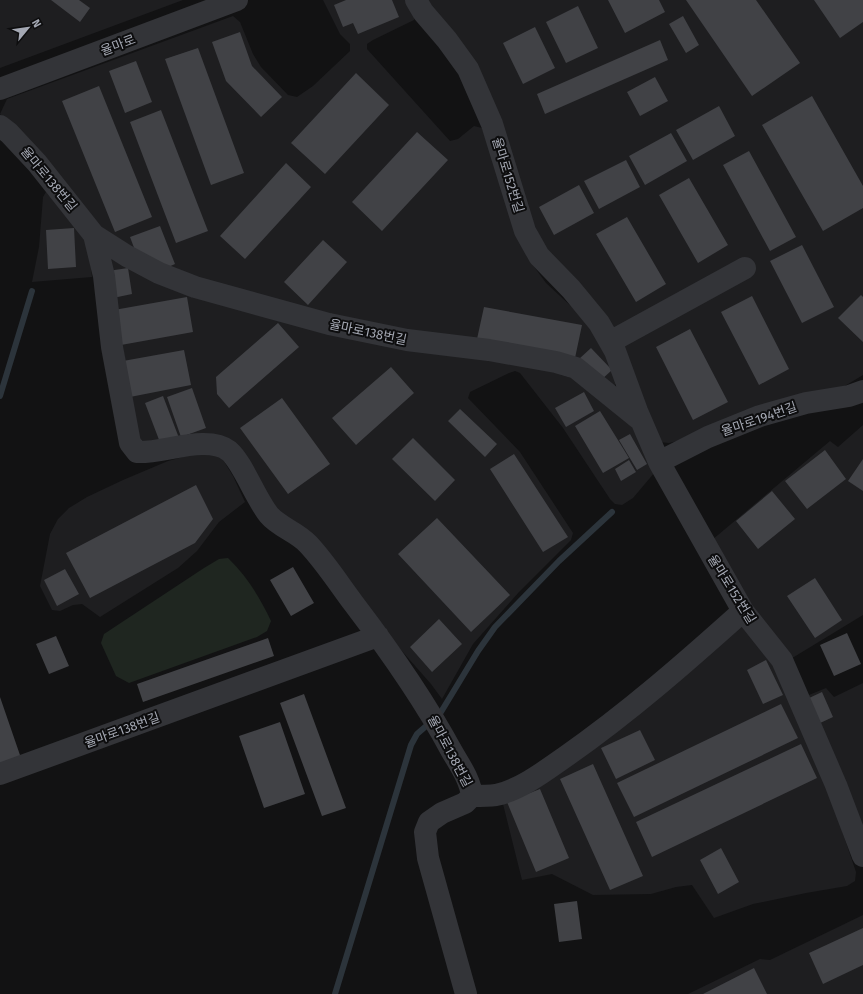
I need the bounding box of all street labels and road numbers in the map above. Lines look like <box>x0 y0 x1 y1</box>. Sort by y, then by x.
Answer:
street label: 율마로 <box>99 32 137 58</box>
street label: 율마로152번길 <box>489 135 527 215</box>
street label: 율마로138번길 <box>18 144 80 214</box>
street label: 율마로138번길 <box>328 316 408 348</box>
street label: 율마로194번길 <box>719 399 799 439</box>
street label: 율마로152번길 <box>705 552 759 626</box>
street label: 율마로138번길 <box>82 709 162 751</box>
street label: 율마로138번길 <box>425 713 475 789</box>

